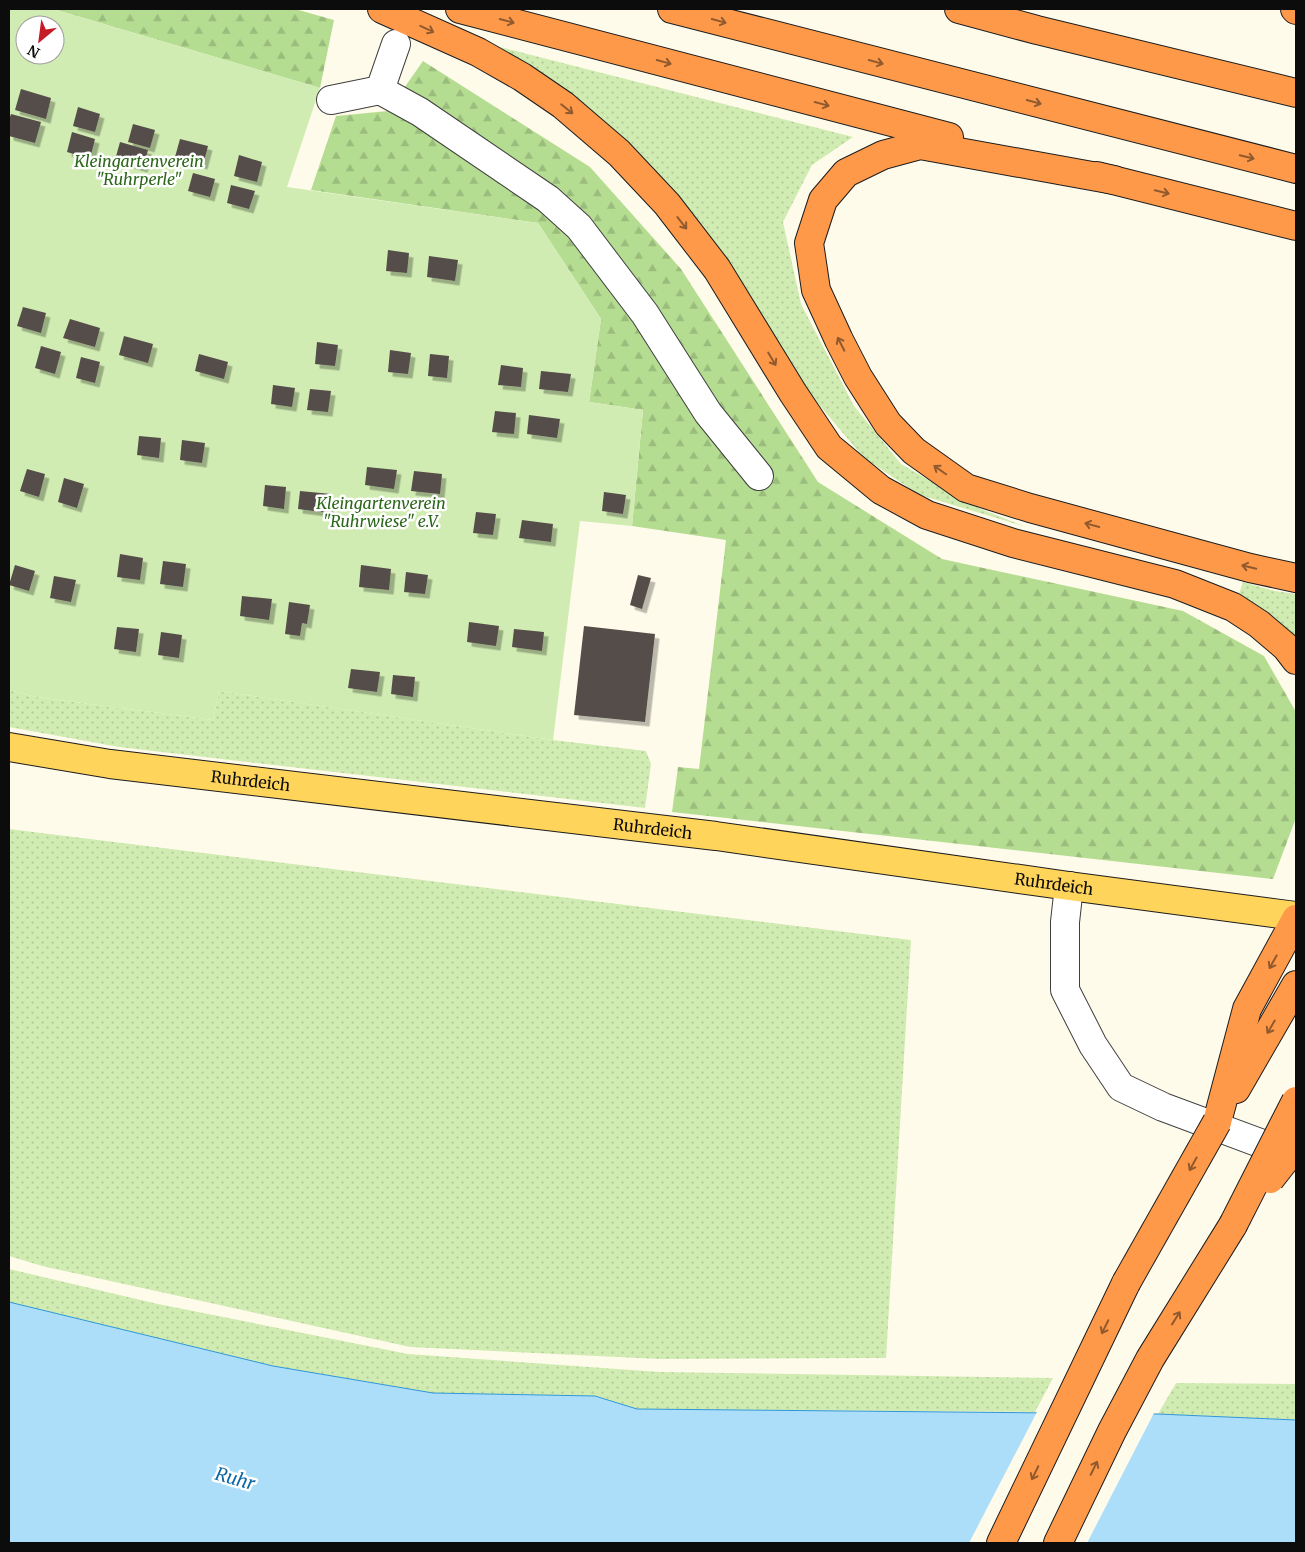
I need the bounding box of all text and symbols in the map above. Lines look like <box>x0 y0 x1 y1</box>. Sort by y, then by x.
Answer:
north arrow <box>15 15 65 65</box>
one-way arrow <box>499 17 515 26</box>
one-way arrow <box>711 17 727 26</box>
one-way arrow <box>419 24 434 34</box>
text: N <box>24 41 43 62</box>
one-way arrow <box>868 57 884 67</box>
one-way arrow <box>656 58 672 68</box>
one-way arrow <box>1025 98 1041 108</box>
one-way arrow <box>813 99 829 109</box>
one-way arrow <box>560 104 573 115</box>
park label: Kleingartenverein "Ruhrperle" <box>73 151 204 189</box>
one-way arrow <box>1238 153 1254 162</box>
one-way arrow <box>1153 188 1169 197</box>
one-way arrow <box>676 217 687 230</box>
one-way arrow <box>836 337 846 352</box>
one-way arrow <box>767 351 777 365</box>
one-way arrow <box>934 465 948 475</box>
park label: Kleingartenverein "Ruhrwiese" e.V. <box>315 493 446 531</box>
one-way arrow <box>1084 519 1100 529</box>
one-way arrow <box>1241 562 1257 571</box>
street label: Ruhrdeich <box>210 766 292 795</box>
street label: Ruhrdeich <box>612 814 694 843</box>
street label: Ruhrdeich <box>1013 868 1095 899</box>
one-way arrow <box>1268 955 1278 970</box>
one-way arrow <box>1266 1019 1276 1033</box>
one-way arrow <box>1188 1157 1198 1172</box>
one-way arrow <box>1171 1311 1181 1325</box>
one-way arrow <box>1100 1319 1110 1334</box>
one-way arrow <box>1090 1461 1100 1476</box>
water label: Ruhr <box>213 1462 258 1495</box>
one-way arrow <box>1030 1465 1039 1480</box>

